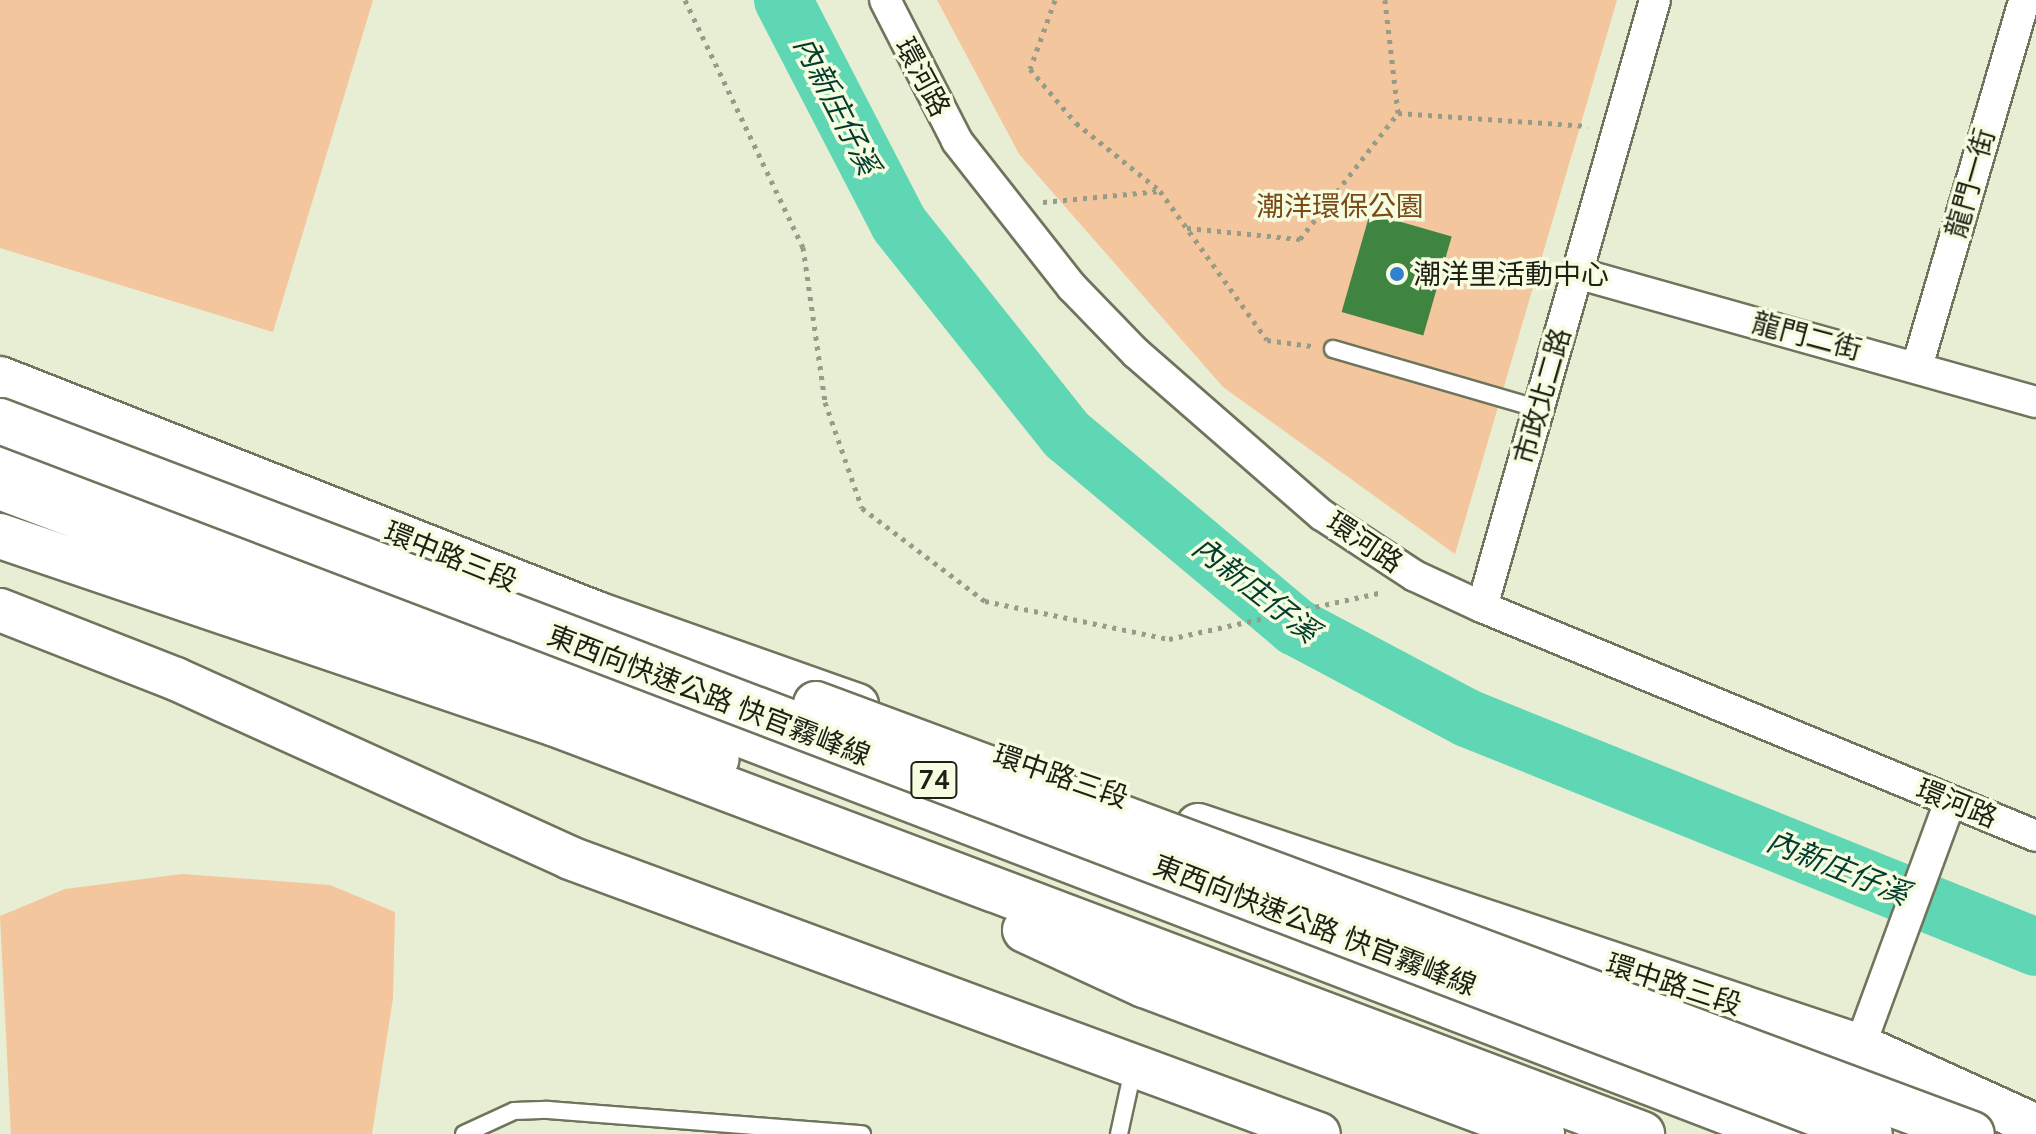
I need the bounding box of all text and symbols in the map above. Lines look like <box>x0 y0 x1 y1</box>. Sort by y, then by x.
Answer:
water label: 內新庄仔溪 <box>787 30 887 180</box>
street label: 環河路 <box>888 32 958 122</box>
street label: 龍門一街 <box>1938 125 2002 241</box>
park label: 潮洋環保公園 <box>1256 189 1424 223</box>
place label: 潮洋里活動中心 <box>1413 257 1609 291</box>
marker: 潮洋里活動中心 <box>1388 265 1406 283</box>
street label: 龍門二街 <box>1749 305 1865 367</box>
street label: 市政北二路 <box>1507 324 1577 468</box>
street label: 環河路 <box>1321 505 1409 579</box>
street label: 環中路三段 <box>380 514 522 598</box>
water label: 內新庄仔溪 <box>1186 529 1326 649</box>
street label: 東西向快速公路 快官霧峰線 <box>543 618 875 772</box>
street label: 環中路三段 <box>989 737 1133 815</box>
road number: 74 <box>910 758 958 802</box>
street label: 環河路 <box>1912 772 2002 834</box>
water label: 內新庄仔溪 <box>1762 822 1914 912</box>
street label: 東西向快速公路 快官霧峰線 <box>1149 848 1481 1002</box>
street label: 環中路三段 <box>1602 946 1746 1022</box>

